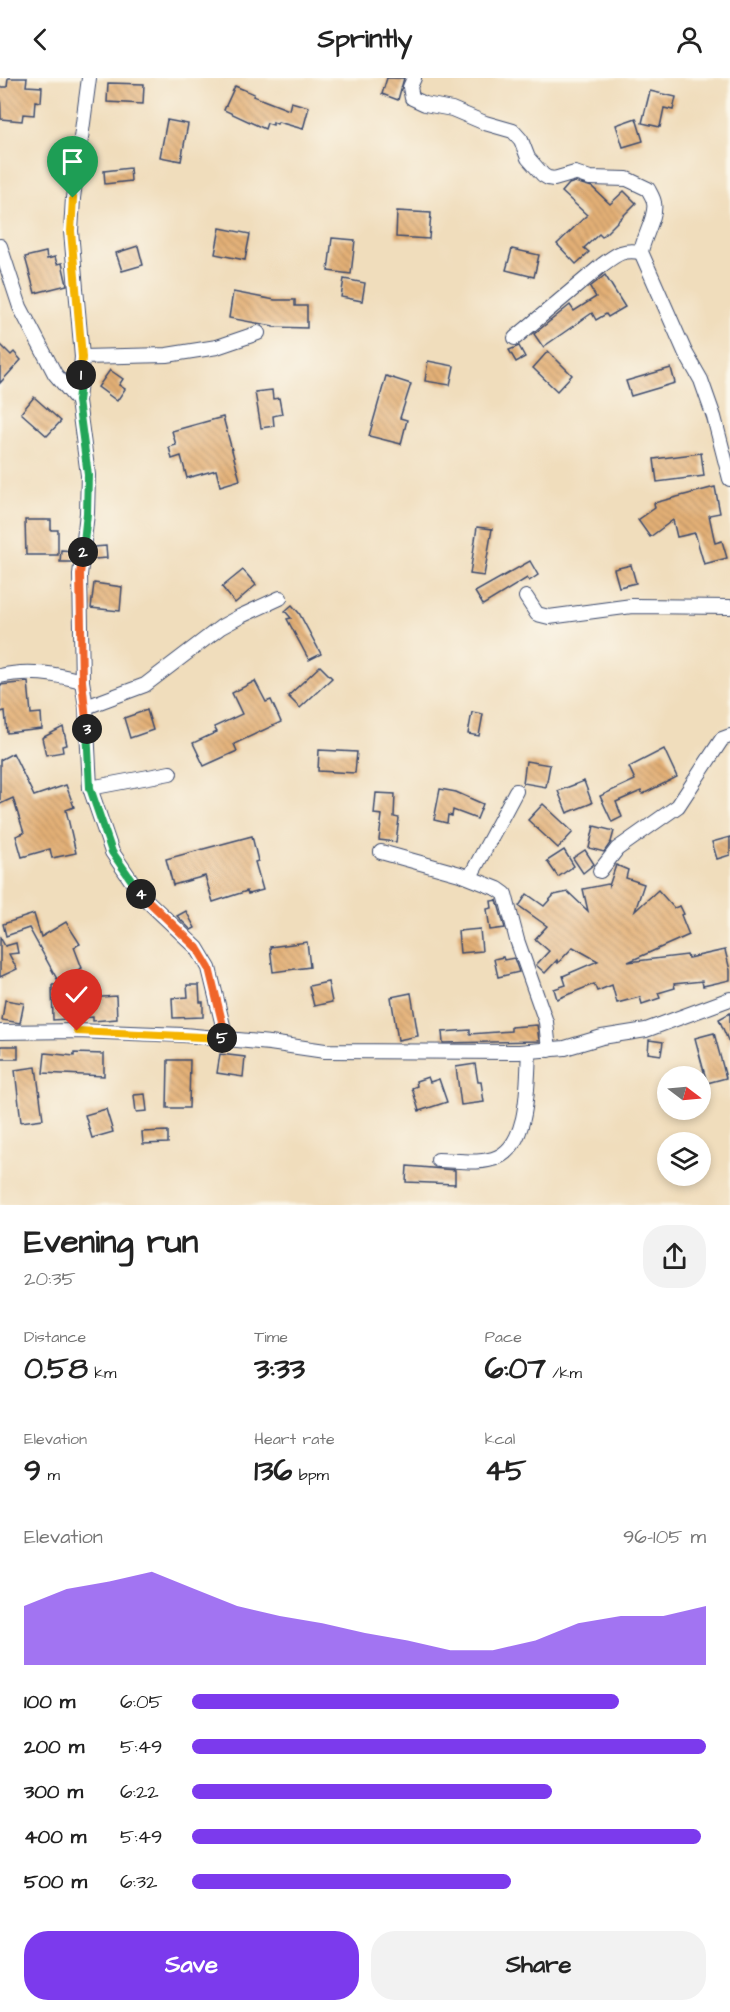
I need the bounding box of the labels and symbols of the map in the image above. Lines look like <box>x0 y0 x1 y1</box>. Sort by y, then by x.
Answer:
pin <box>47 136 98 198</box>
pin: 1 <box>66 360 96 390</box>
pin: 2 <box>68 537 98 567</box>
pin: 3 <box>72 714 102 744</box>
pin: 4 <box>126 879 156 909</box>
pin <box>51 969 102 1031</box>
pin: 5 <box>207 1023 237 1053</box>
north arrow <box>657 1066 711 1120</box>

